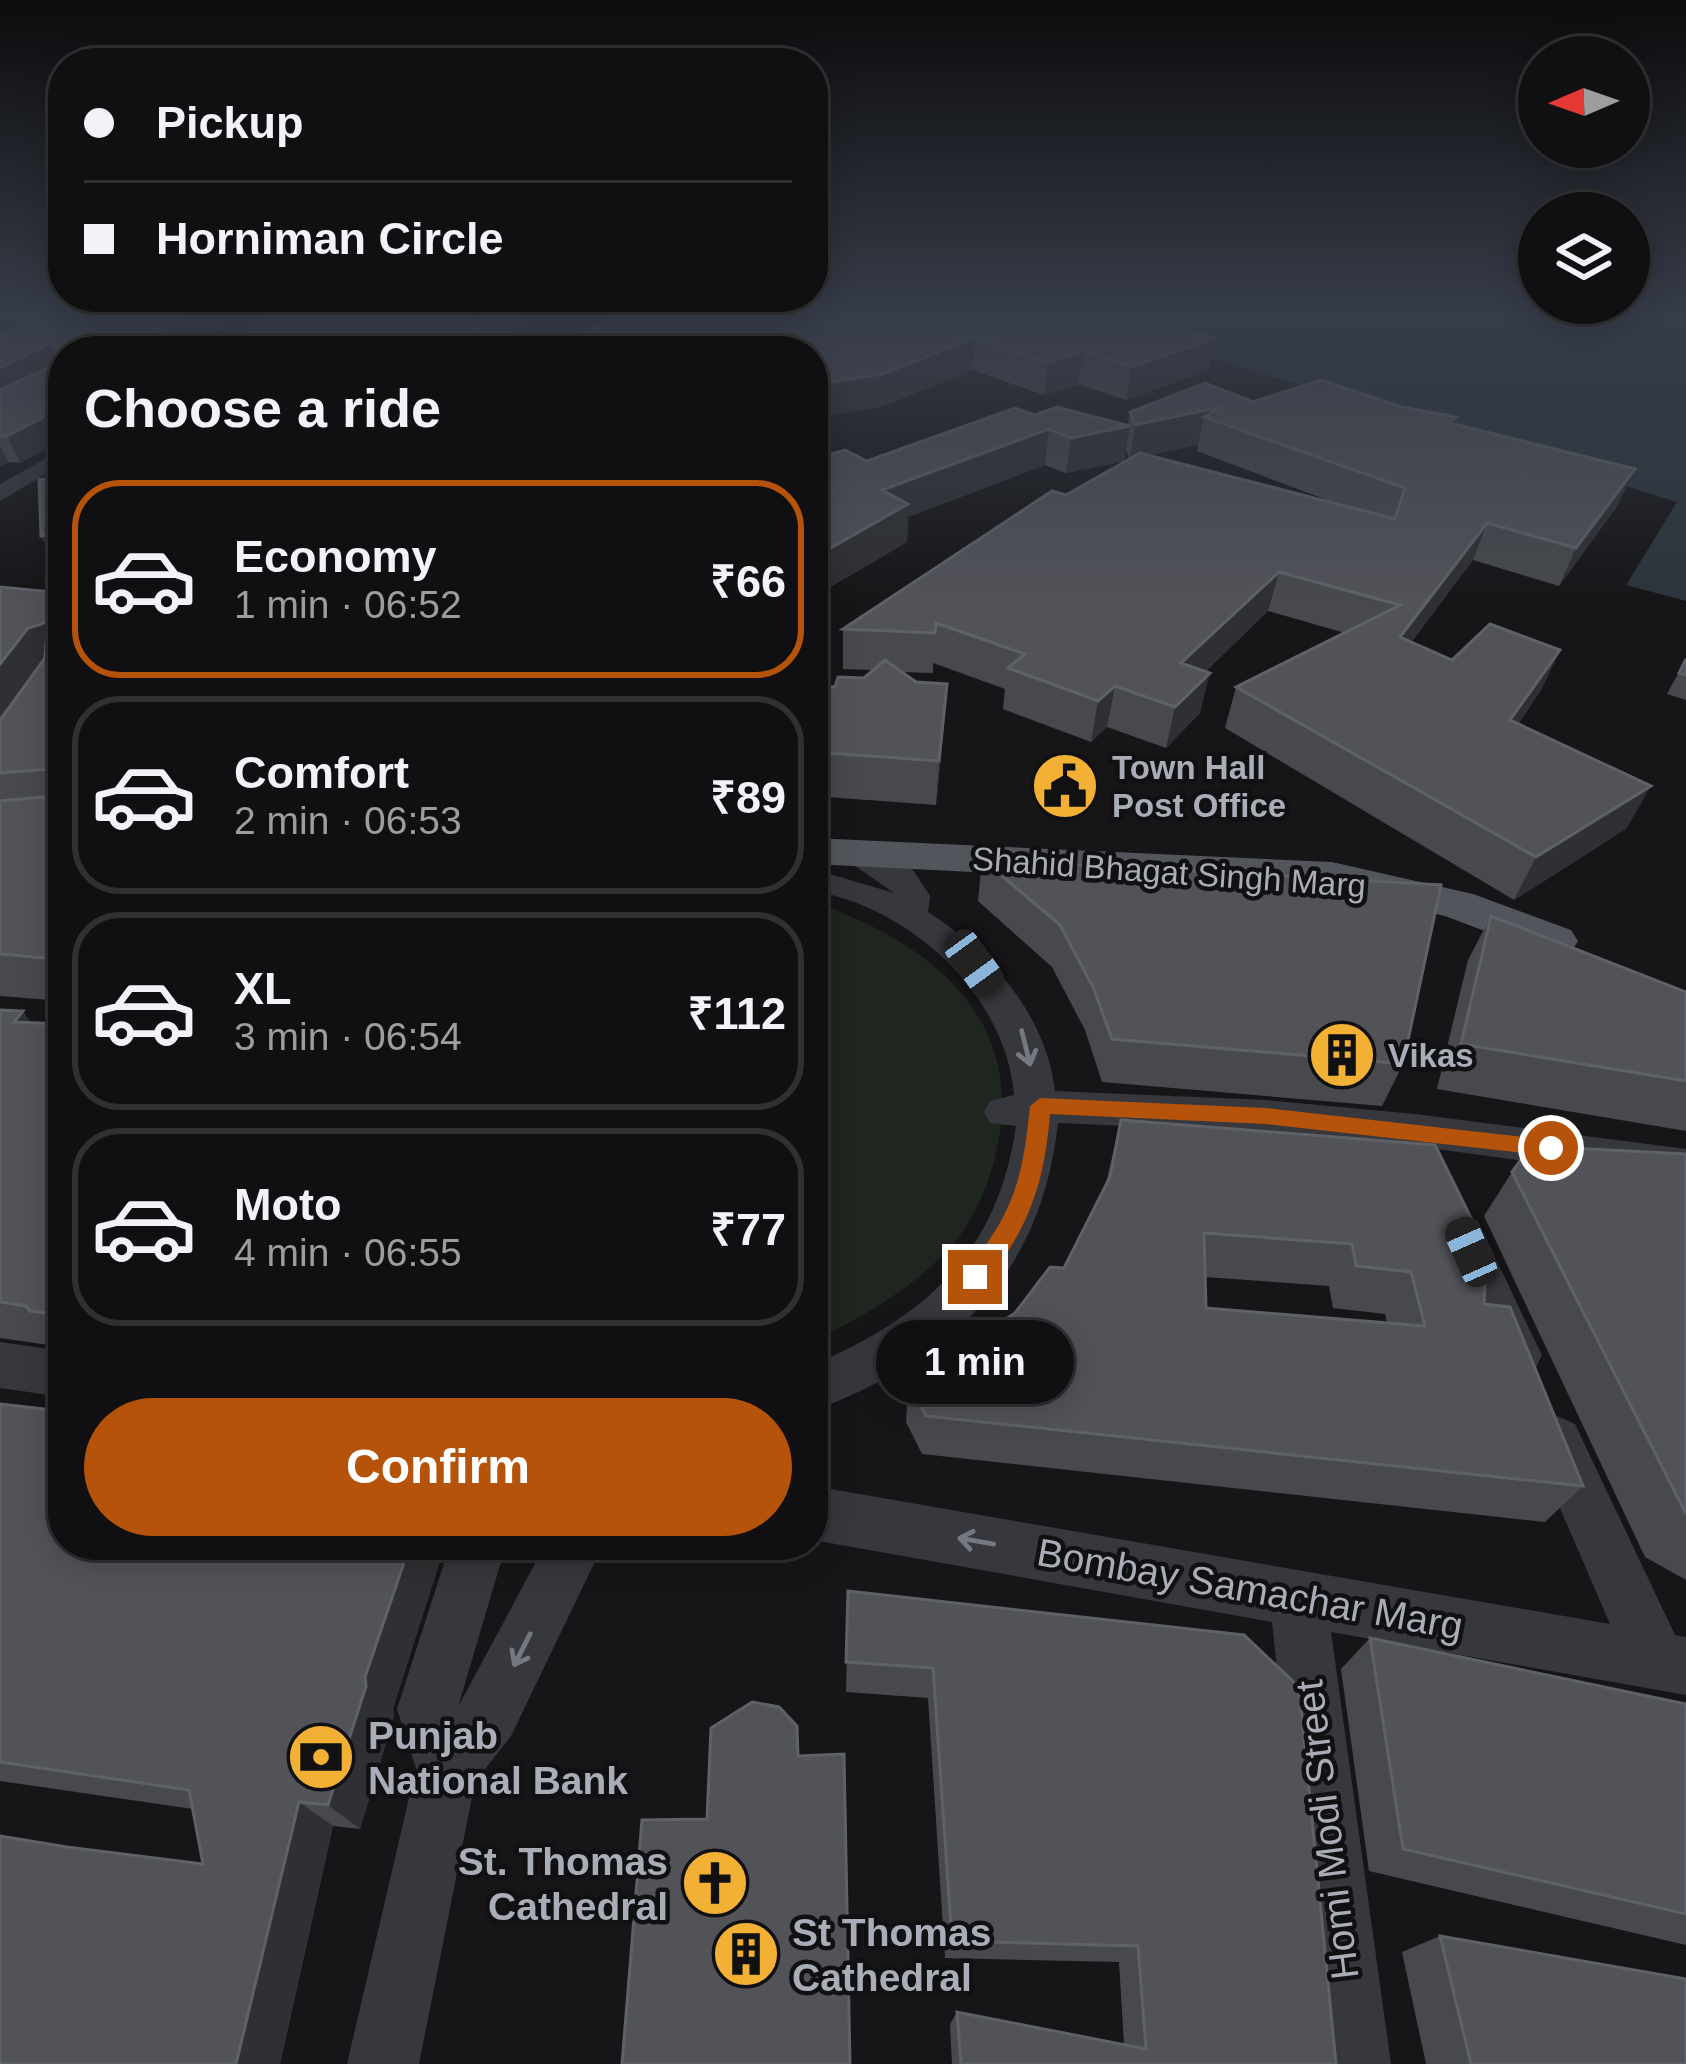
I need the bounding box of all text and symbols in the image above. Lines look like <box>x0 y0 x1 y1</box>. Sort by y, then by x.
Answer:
north arrow <box>1518 36 1650 168</box>
map controls <box>1518 36 1650 324</box>
text: Pickup <box>156 97 304 148</box>
button: layers <box>1518 192 1650 324</box>
text: Horniman Circle <box>156 213 504 264</box>
text: Choose a ride <box>84 378 441 438</box>
icon: car <box>90 525 198 633</box>
text: Economy <box>234 531 437 582</box>
text: ₹66 <box>710 556 786 607</box>
text: 1 min · 06:52 <box>234 583 462 626</box>
icon: car <box>90 741 198 849</box>
text: Comfort <box>234 747 409 798</box>
place label: Town Hall Post Office <box>1112 749 1286 824</box>
public building icon: Town Hall Post Office <box>1030 751 1100 821</box>
text: ₹89 <box>710 772 786 823</box>
text: 2 min · 06:53 <box>234 799 462 842</box>
street label: Shahid Bhagat Singh Marg <box>971 840 1367 904</box>
car <box>938 923 1010 1003</box>
icon: car <box>90 957 198 1065</box>
text: XL <box>234 963 292 1014</box>
text: ₹112 <box>688 988 786 1039</box>
text: 3 min · 06:54 <box>234 1015 462 1058</box>
building icon: Vikas <box>1307 1020 1377 1090</box>
one-way arrow <box>1016 1029 1038 1067</box>
place label: Vikas <box>1388 1037 1474 1074</box>
route start <box>1524 1121 1578 1175</box>
icon: car <box>90 1173 198 1281</box>
text: Moto <box>234 1179 341 1230</box>
text: ₹77 <box>710 1204 786 1255</box>
car <box>1440 1212 1502 1292</box>
text: 4 min · 06:55 <box>234 1231 462 1274</box>
route end <box>948 1250 1002 1304</box>
callout: 1 min <box>876 1319 1074 1403</box>
text: 1 min <box>924 1340 1026 1383</box>
button: Confirm <box>84 1398 792 1536</box>
one-way arrow <box>958 1529 997 1551</box>
street label: Bombay Samachar Marg <box>1034 1530 1466 1648</box>
one-way arrow <box>510 1631 533 1667</box>
street label: Homi Modi Street <box>1287 1678 1367 1982</box>
place label: Punjab National Bank <box>368 1714 628 1802</box>
bank icon: Punjab National Bank <box>286 1722 356 1792</box>
place label: St. Thomas Cathedral <box>458 1840 668 1928</box>
church icon: St. Thomas Cathedral <box>680 1848 750 1918</box>
place label: St Thomas Cathedral <box>792 1911 991 1999</box>
building icon: St Thomas Cathedral <box>711 1919 781 1989</box>

